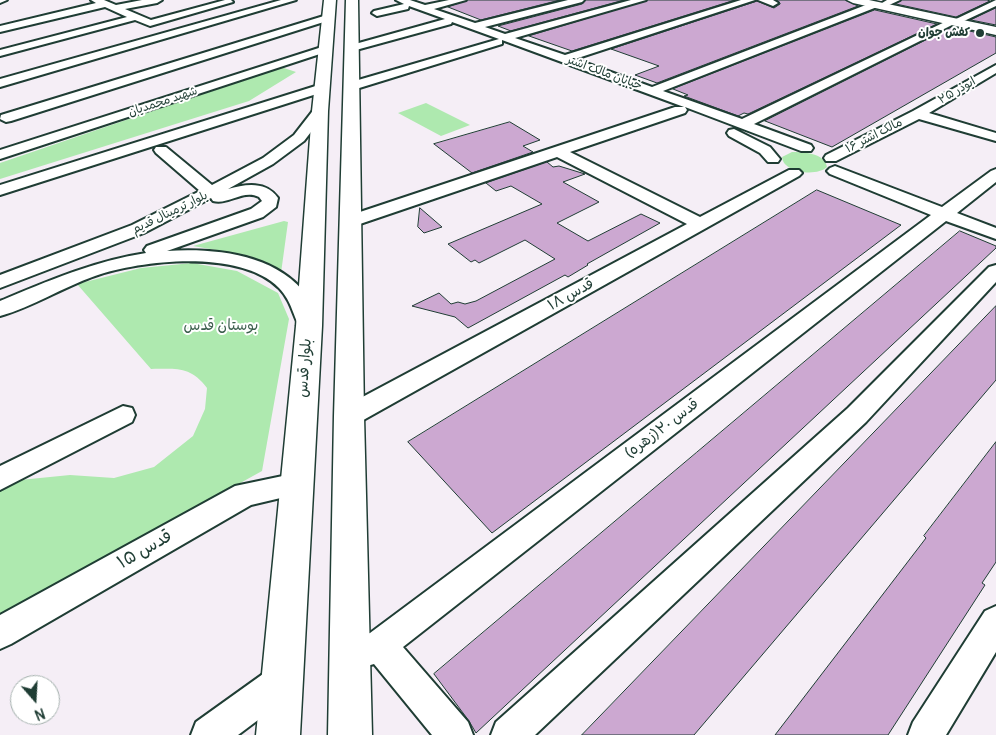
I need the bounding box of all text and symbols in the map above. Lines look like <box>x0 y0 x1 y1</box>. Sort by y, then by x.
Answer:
place label: کفش جوان <box>918 26 970 40</box>
marker: کفش جوان <box>974 27 986 39</box>
street label: خیابان مالک اشتر <box>564 53 644 93</box>
street label: ابوذر ۲۵ <box>936 74 978 108</box>
street label: شهید محمدیان <box>127 84 199 120</box>
street label: مالک اشتر ۱۶ <box>843 116 905 156</box>
street label: بلوار ترمینال قدیم <box>130 188 210 238</box>
street label: قدس ۱۸ <box>545 275 597 315</box>
park label: بوستان قدس <box>184 317 258 335</box>
street label: بلوار قدس <box>294 338 316 398</box>
street label: قدس ۲۰(زهره) <box>621 395 703 463</box>
street label: قدس ۱۵ <box>114 526 176 574</box>
north arrow <box>10 675 60 725</box>
text: N <box>32 704 47 723</box>

